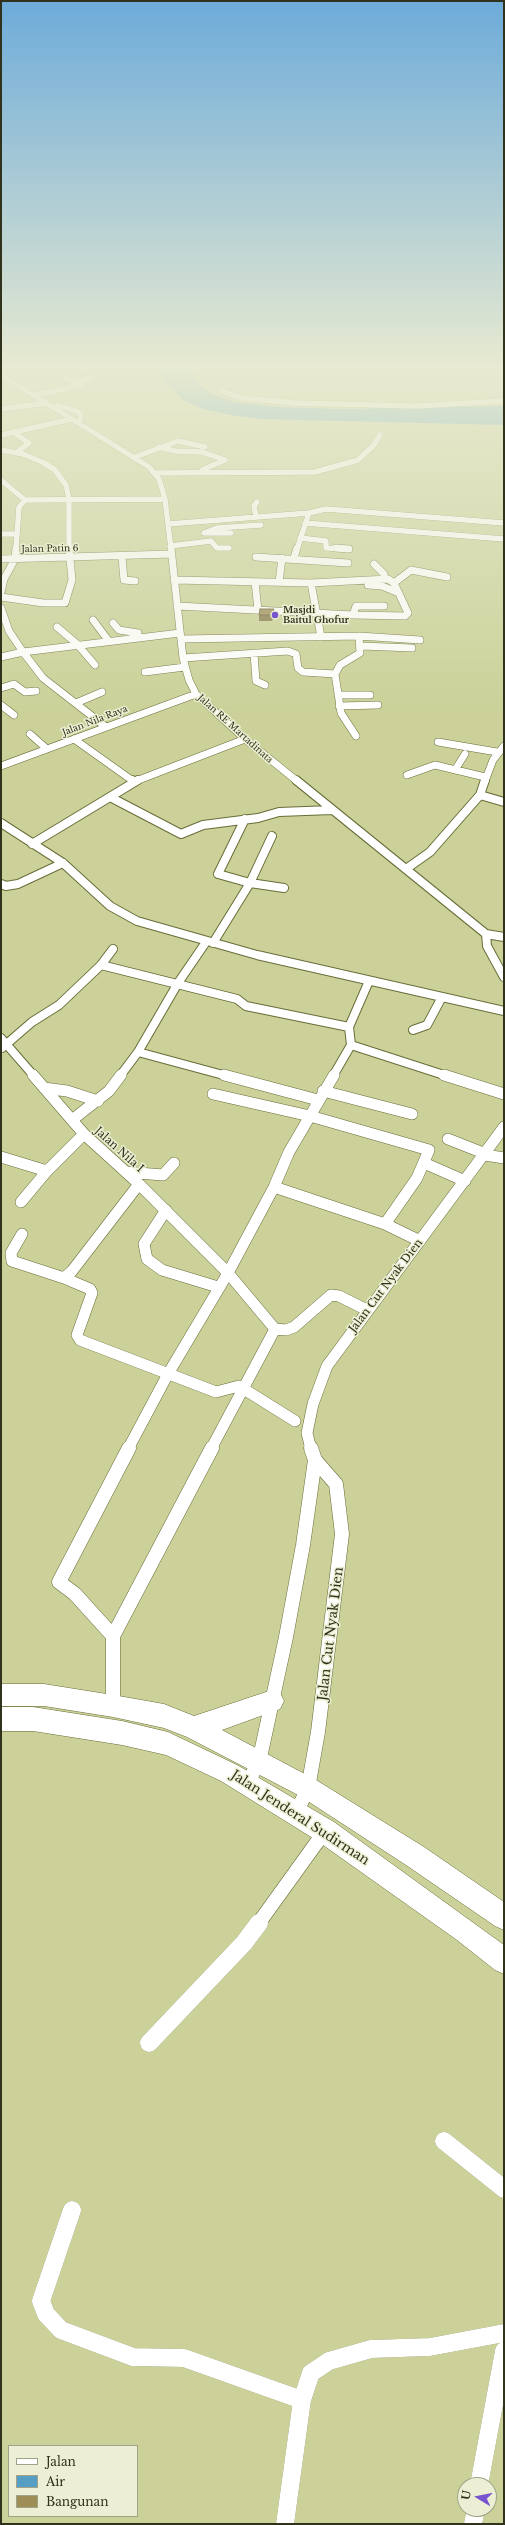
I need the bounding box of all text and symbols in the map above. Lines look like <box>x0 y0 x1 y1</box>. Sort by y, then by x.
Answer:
street label: Jalan Patin 6 <box>21 543 79 555</box>
place label: Masjdi Baitul Ghofur <box>283 605 349 626</box>
marker: Masjdi Baitul Ghofur <box>270 610 280 620</box>
street label: Jalan RE Martadinata <box>195 692 275 766</box>
street label: Jalan Nila Raya <box>61 704 129 738</box>
street label: Jalan Nila I <box>92 1125 146 1175</box>
street label: Jalan Cut Nyak Dien <box>346 1237 426 1335</box>
street label: Jalan Cut Nyak Dien <box>315 1566 347 1702</box>
street label: Jalan Jenderal Sudirman <box>228 1768 372 1868</box>
legend <box>8 2445 138 2517</box>
text: Jalan <box>46 2454 76 2469</box>
text: Air <box>46 2474 65 2489</box>
north arrow <box>457 2477 497 2517</box>
text: U <box>458 2489 474 2501</box>
text: Bangunan <box>46 2494 109 2509</box>

